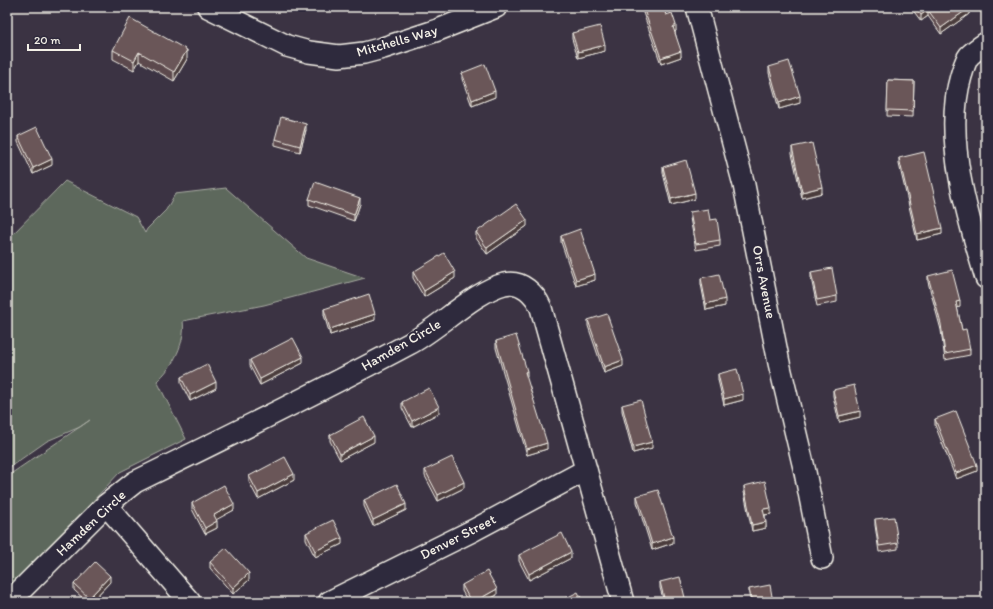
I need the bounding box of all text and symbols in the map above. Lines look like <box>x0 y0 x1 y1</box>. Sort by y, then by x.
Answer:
street label: Mitchells Way <box>355 21 440 61</box>
scale bar <box>28 26 80 52</box>
text: 20 m <box>34 33 61 47</box>
street label: Orrs Avenue <box>749 244 779 320</box>
street label: Hamden Circle <box>358 315 444 375</box>
street label: Hamden Circle <box>53 486 130 560</box>
street label: Denver Street <box>417 511 499 563</box>

